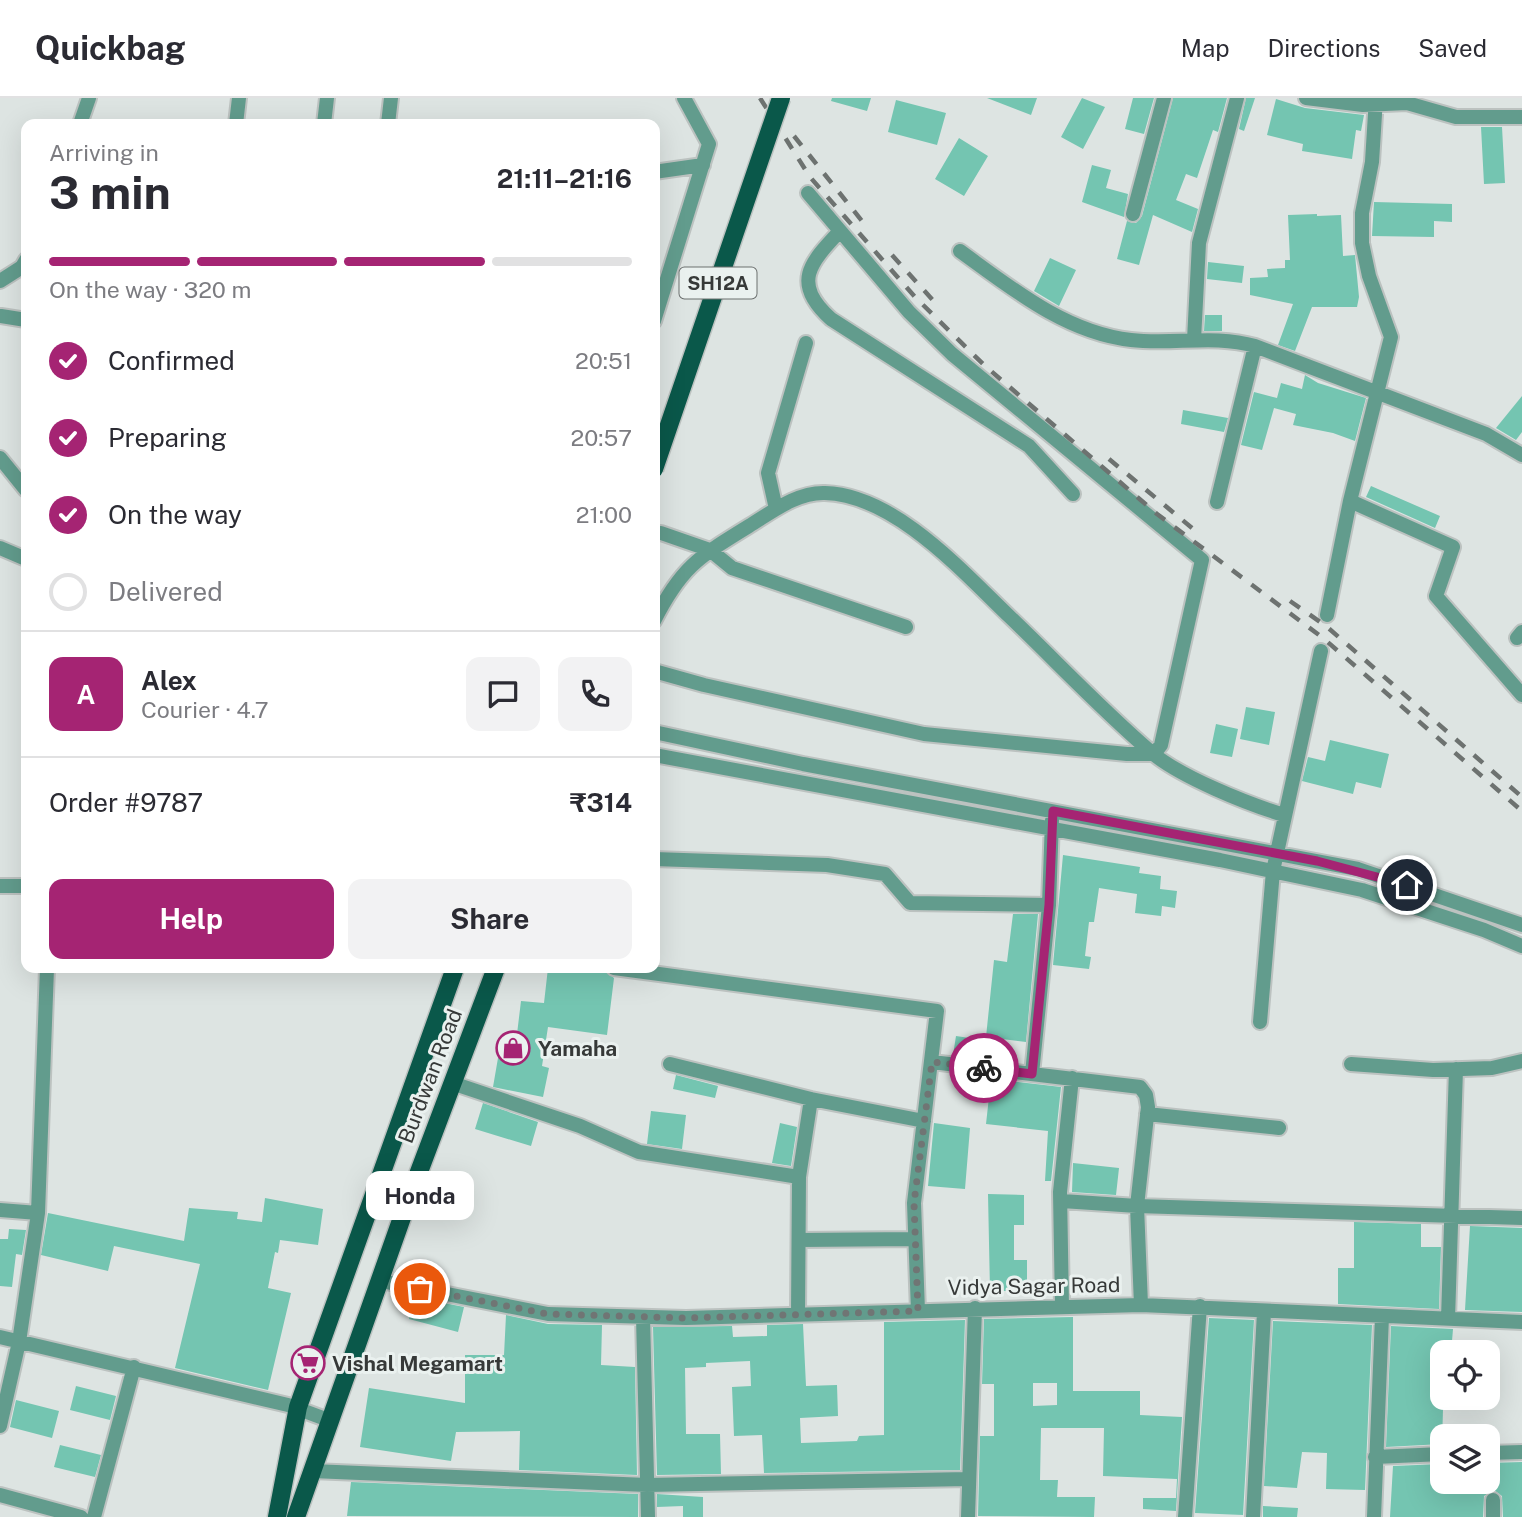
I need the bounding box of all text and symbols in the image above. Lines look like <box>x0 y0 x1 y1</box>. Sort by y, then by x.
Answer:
text: Quickbag <box>35 29 186 67</box>
text: Map <box>1181 34 1230 62</box>
text: Directions <box>1268 34 1380 62</box>
text: Saved <box>1418 34 1487 62</box>
text: Arriving in <box>49 139 159 166</box>
text: 21:11–21:16 <box>497 163 632 194</box>
text: 3 min <box>49 165 171 219</box>
road number: SH12A <box>680 267 756 298</box>
text: On the way · 320 m <box>49 276 251 303</box>
icon: check <box>49 342 87 380</box>
text: Confirmed <box>108 345 235 376</box>
text: 20:51 <box>575 347 632 374</box>
icon: check <box>49 419 87 457</box>
text: Preparing <box>108 422 227 453</box>
text: 20:57 <box>570 424 632 451</box>
icon: check <box>49 496 87 534</box>
text: On the way <box>108 499 242 530</box>
text: 21:00 <box>576 501 632 528</box>
text: Delivered <box>108 576 223 607</box>
button: chat <box>466 657 540 731</box>
button: phone <box>558 657 632 731</box>
text: Alex <box>141 665 197 696</box>
text: A <box>77 679 95 710</box>
text: Courier · 4.7 <box>141 696 269 723</box>
text: Order #9787 <box>49 787 203 818</box>
text: ₹314 <box>570 787 632 818</box>
pin <box>1377 855 1437 915</box>
icon: home <box>1388 866 1426 904</box>
button: Help <box>49 879 334 959</box>
button: Share <box>348 879 632 959</box>
street label: Burdwan Road <box>393 1005 467 1147</box>
shop icon: Yamaha <box>494 1029 532 1067</box>
courier <box>949 1033 1019 1103</box>
place label: Yamaha <box>538 1036 617 1061</box>
icon: bike <box>965 1049 1003 1087</box>
callout: Honda <box>366 1170 474 1219</box>
text: Honda <box>384 1182 456 1209</box>
pin <box>390 1259 450 1319</box>
icon: bag <box>401 1270 439 1308</box>
street label: Vidya Sagar Road <box>948 1272 1120 1300</box>
map controls <box>1430 1340 1500 1494</box>
button: locate <box>1430 1340 1500 1410</box>
supermarket icon: Vishal Megamart <box>289 1344 327 1382</box>
place label: Vishal Megamart <box>332 1351 503 1376</box>
button: layers <box>1430 1424 1500 1494</box>

